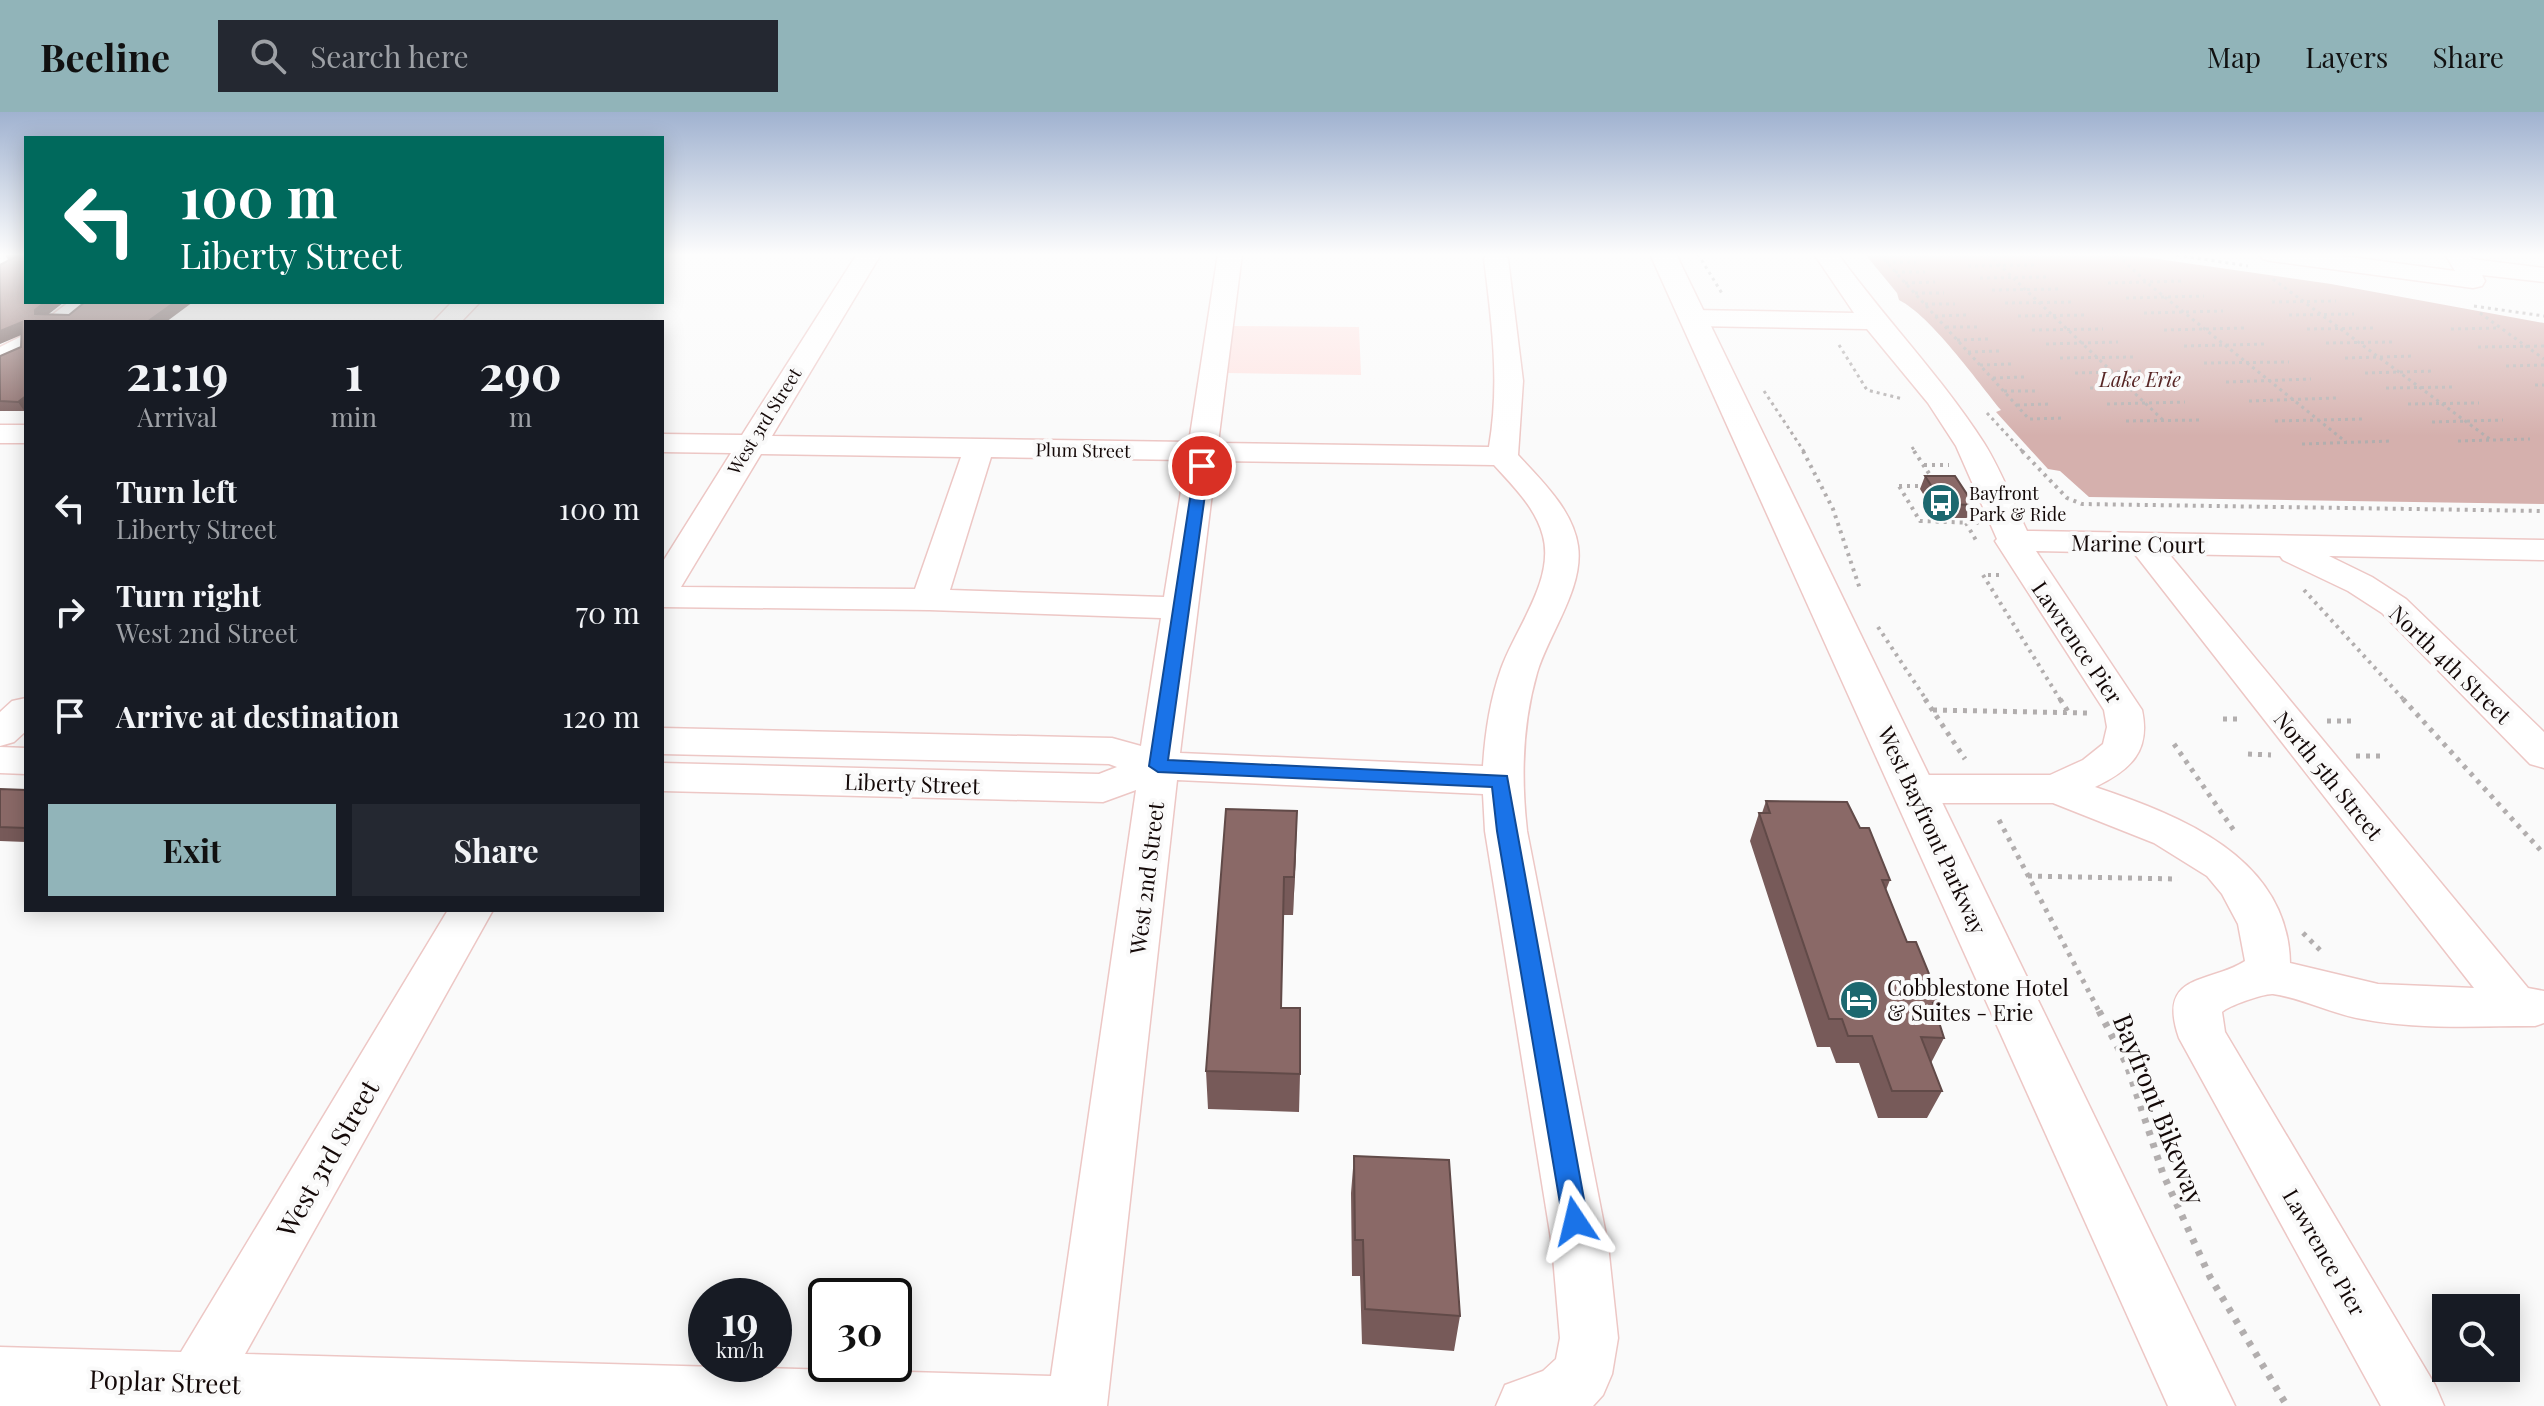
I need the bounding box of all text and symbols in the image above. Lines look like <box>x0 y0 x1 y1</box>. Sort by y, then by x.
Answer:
search box <box>218 20 778 92</box>
text: Beeline <box>40 31 170 82</box>
icon: search <box>246 34 290 78</box>
text: Search here <box>310 36 469 76</box>
text: Map <box>2207 38 2261 75</box>
text: Layers <box>2305 38 2388 75</box>
text: Share <box>2432 38 2504 75</box>
text: 100 m <box>180 158 337 233</box>
icon: left <box>48 168 152 272</box>
text: Liberty Street <box>180 230 402 278</box>
text: 21:19 <box>126 339 229 403</box>
text: 1 <box>345 339 363 403</box>
text: 290 <box>479 339 562 403</box>
street label: West 3rd Street <box>721 362 807 480</box>
water label: Lake Erie <box>2098 365 2181 392</box>
text: Arrival <box>137 399 217 434</box>
text: min <box>331 399 377 434</box>
text: m <box>509 399 532 434</box>
pin <box>1168 432 1236 500</box>
street label: Plum Street <box>1035 437 1131 463</box>
icon: arrive <box>1180 444 1224 488</box>
text: Turn left <box>116 471 237 511</box>
place label: Bayfront Park & Ride <box>1969 481 2066 526</box>
bus stop icon: Bayfront Park & Ride <box>1920 482 1962 524</box>
icon: left <box>48 486 92 530</box>
text: 100 m <box>559 488 640 528</box>
text: Liberty Street <box>116 511 276 546</box>
street label: Marine Court <box>2071 527 2206 559</box>
text: Turn right <box>116 575 261 615</box>
street label: Lawrence Pier <box>2026 575 2130 709</box>
icon: right <box>48 590 92 634</box>
text: 70 m <box>576 592 640 632</box>
street label: North 4th Street <box>2383 598 2519 731</box>
text: West 2nd Street <box>116 615 297 650</box>
icon: arrive <box>48 694 92 738</box>
text: Arrive at destination <box>116 696 399 736</box>
text: 120 m <box>562 696 640 736</box>
street label: North 5th Street <box>2268 704 2391 847</box>
street label: West Bayfront Parkway <box>1871 720 1994 939</box>
street label: Liberty Street <box>844 766 981 800</box>
street label: West 2nd Street <box>1122 799 1170 957</box>
button: Exit <box>48 804 336 896</box>
button: Share <box>352 804 640 896</box>
place label: Cobblestone Hotel & Suites - Erie <box>1887 972 2069 1027</box>
hotel icon: Cobblestone Hotel & Suites - Erie <box>1838 979 1880 1021</box>
street label: Bayfront Bikeway <box>2106 1008 2214 1210</box>
street label: West 3rd Street <box>267 1072 387 1244</box>
position arrow <box>1533 1179 1617 1263</box>
street label: Lawrence Pier <box>2277 1183 2374 1321</box>
speed limit sign: 30 <box>808 1278 912 1382</box>
text: 19 <box>721 1293 759 1346</box>
map controls <box>2432 1294 2520 1382</box>
button: search <box>2432 1294 2520 1382</box>
text: km/h <box>716 1336 764 1363</box>
street label: Poplar Street <box>88 1361 242 1401</box>

